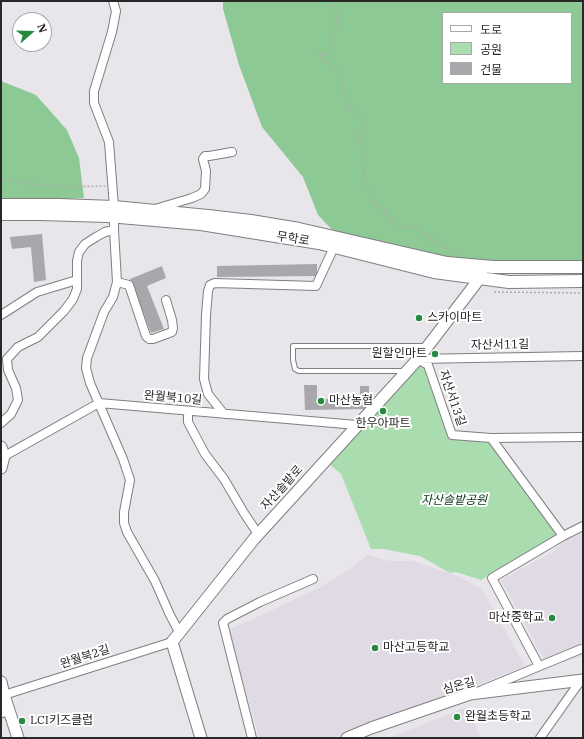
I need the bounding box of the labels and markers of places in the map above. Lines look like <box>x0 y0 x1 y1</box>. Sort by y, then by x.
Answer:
place label: 스카이마트 <box>427 311 482 325</box>
marker: 스카이마트 <box>414 313 424 323</box>
place label: 원할인마트 <box>372 347 427 361</box>
marker: 원할인마트 <box>430 349 440 359</box>
place label: 마산농협 <box>329 394 373 408</box>
marker: 마산농협 <box>316 396 326 406</box>
marker: 한우아파트 <box>378 406 388 416</box>
place label: 한우아파트 <box>355 417 411 431</box>
place label: 마산중학교 <box>489 611 544 625</box>
marker: 마산중학교 <box>547 613 557 623</box>
place label: 마산고등학교 <box>383 641 449 655</box>
marker: 마산고등학교 <box>370 643 380 653</box>
place label: 완월초등학교 <box>465 710 531 724</box>
marker: 완월초등학교 <box>452 712 462 722</box>
place label: LCI키즈클럽 <box>30 714 93 728</box>
marker: LCI키즈클럽 <box>17 716 27 726</box>

